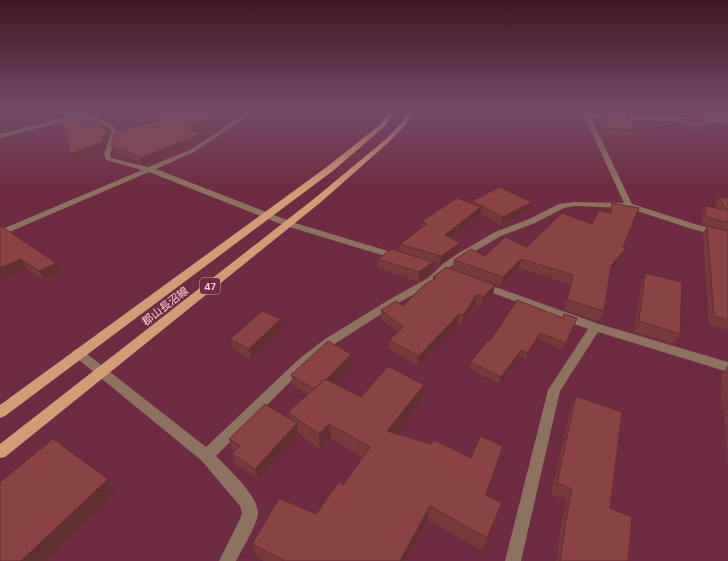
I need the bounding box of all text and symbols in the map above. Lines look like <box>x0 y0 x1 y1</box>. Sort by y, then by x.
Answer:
road number: 47 <box>200 278 220 294</box>
street label: 郡山長沼線 <box>139 284 191 328</box>

